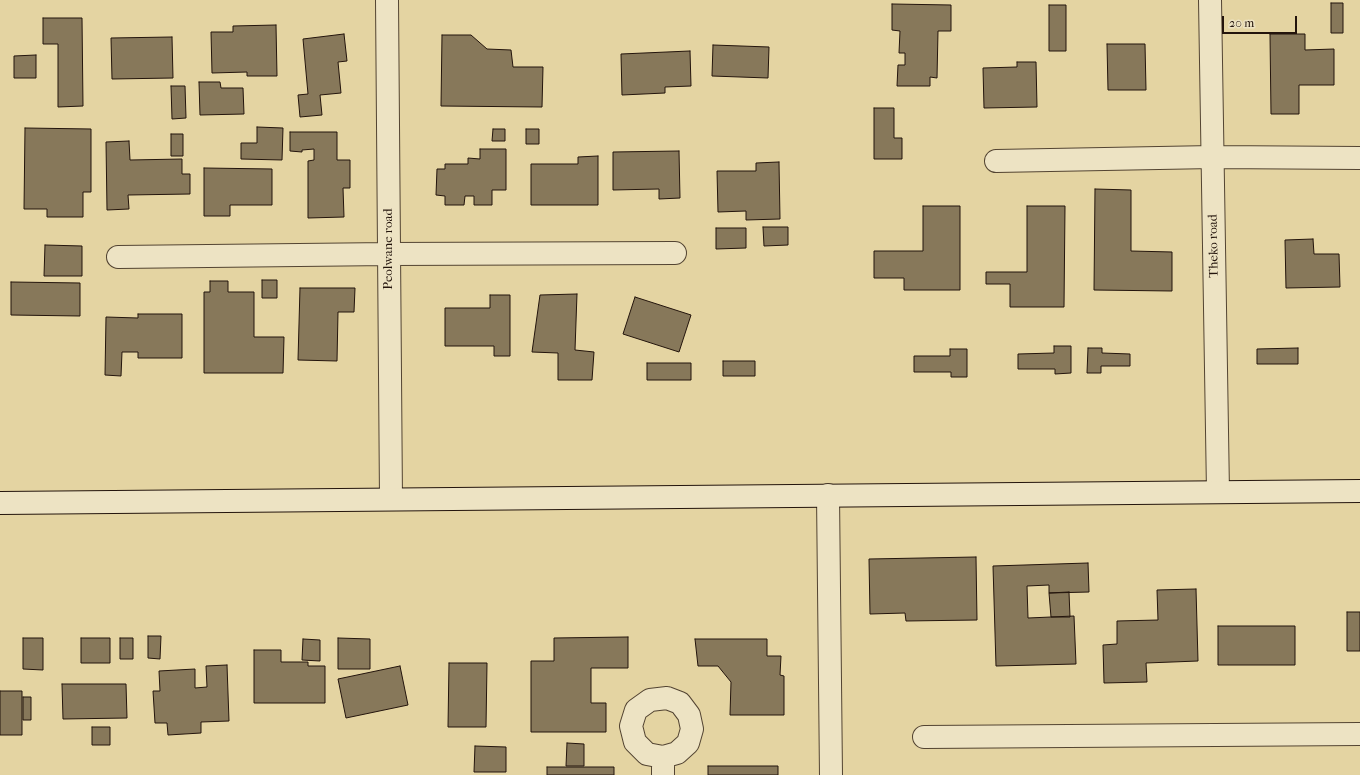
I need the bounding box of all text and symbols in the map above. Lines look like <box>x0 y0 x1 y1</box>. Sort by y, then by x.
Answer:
scale bar <box>1224 8 1299 34</box>
text: 20 m <box>1229 16 1254 30</box>
street label: Peolwane road <box>381 208 397 290</box>
street label: Theko road <box>1206 214 1222 278</box>

